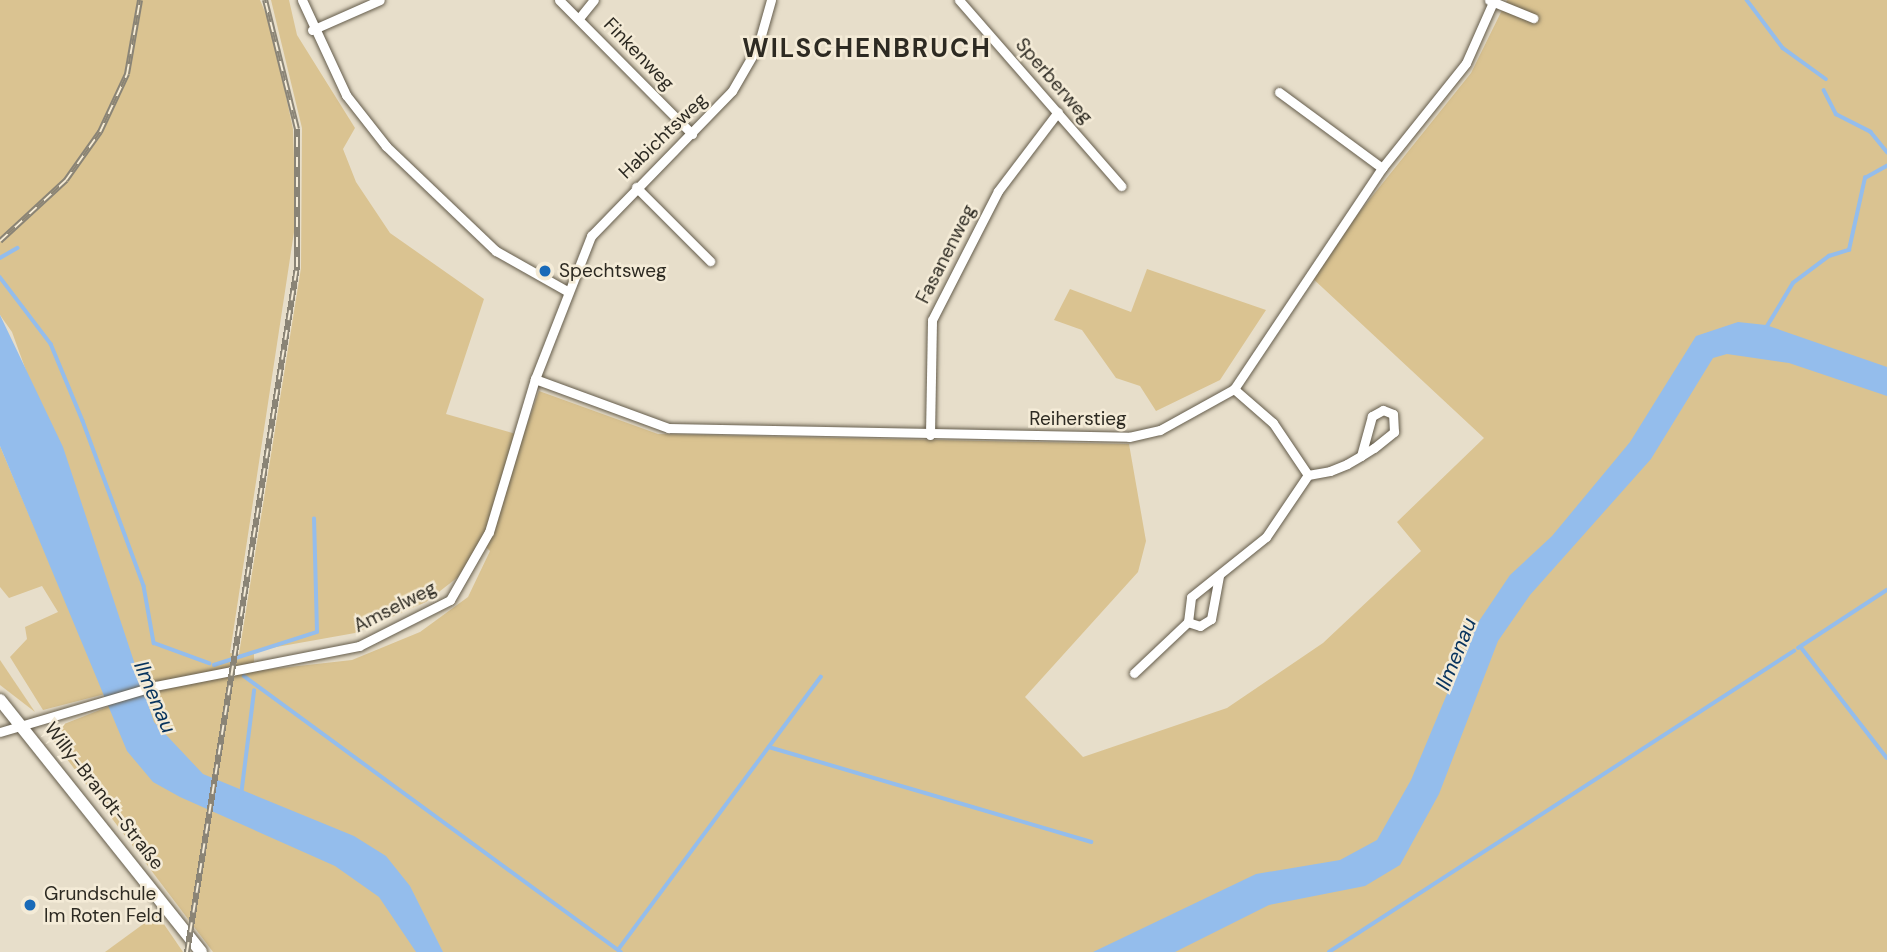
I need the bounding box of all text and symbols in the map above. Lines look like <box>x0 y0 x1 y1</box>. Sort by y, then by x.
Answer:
street label: Finkenweg <box>599 13 679 95</box>
district label: WILSCHENBRUCH <box>744 33 990 65</box>
street label: Sperberweg <box>1011 34 1097 128</box>
street label: Habichtsweg <box>614 88 712 184</box>
street label: Fasanenweg <box>911 201 981 307</box>
place label: Spechtsweg <box>559 260 667 282</box>
marker: Spechtsweg <box>537 263 553 279</box>
street label: Reiherstieg <box>1029 408 1127 430</box>
street label: Amselweg <box>350 577 440 637</box>
water label: Ilmenau <box>1430 614 1482 694</box>
water label: Ilmenau <box>129 657 181 737</box>
street label: Willy-Brandt-Straße <box>39 718 169 874</box>
place label: Grundschule Im Roten Feld <box>44 883 163 927</box>
marker: Grundschule Im Roten Feld <box>22 897 38 913</box>

